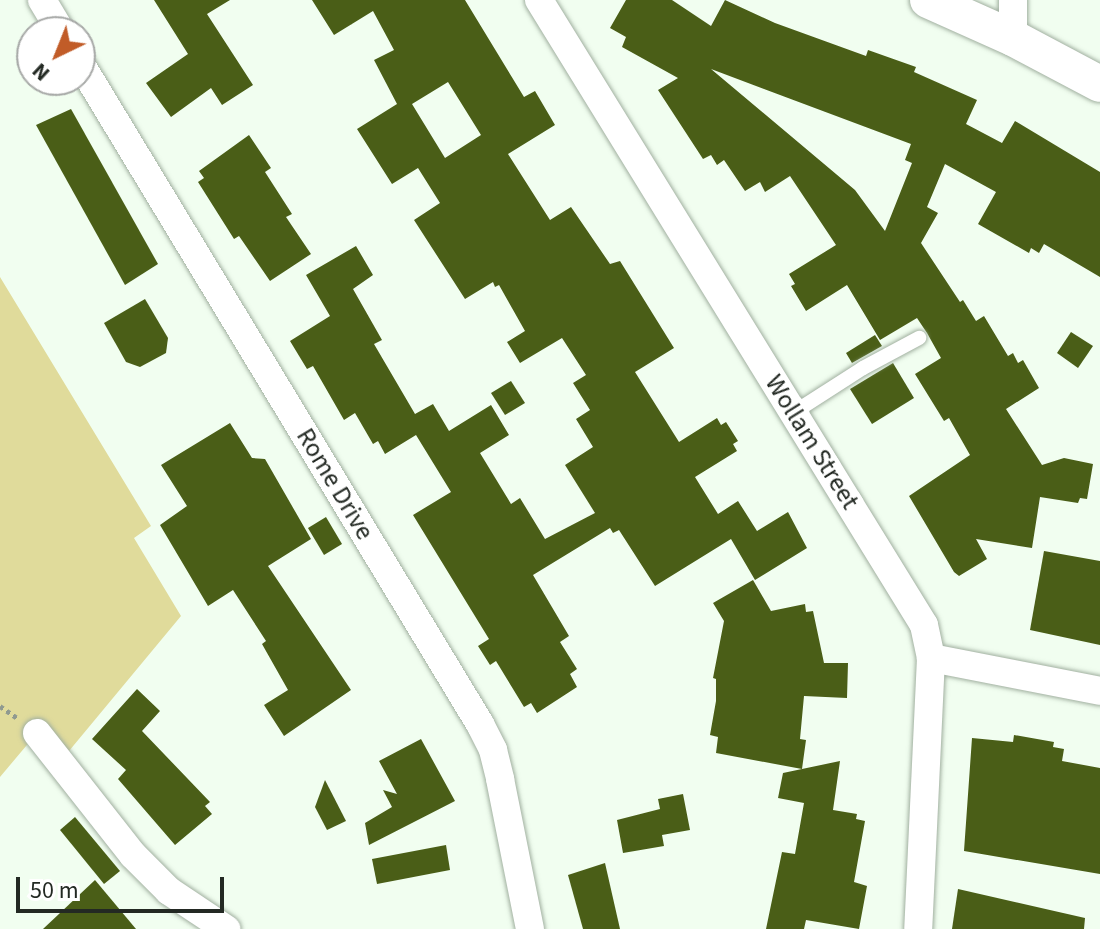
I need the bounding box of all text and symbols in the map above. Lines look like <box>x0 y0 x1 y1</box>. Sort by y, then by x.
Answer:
north arrow <box>16 16 96 96</box>
text: N <box>25 55 57 89</box>
street label: Wollam Street <box>758 369 866 515</box>
street label: Rome Drive <box>290 423 380 545</box>
scale bar <box>20 861 228 911</box>
text: 50 m <box>30 873 79 908</box>

